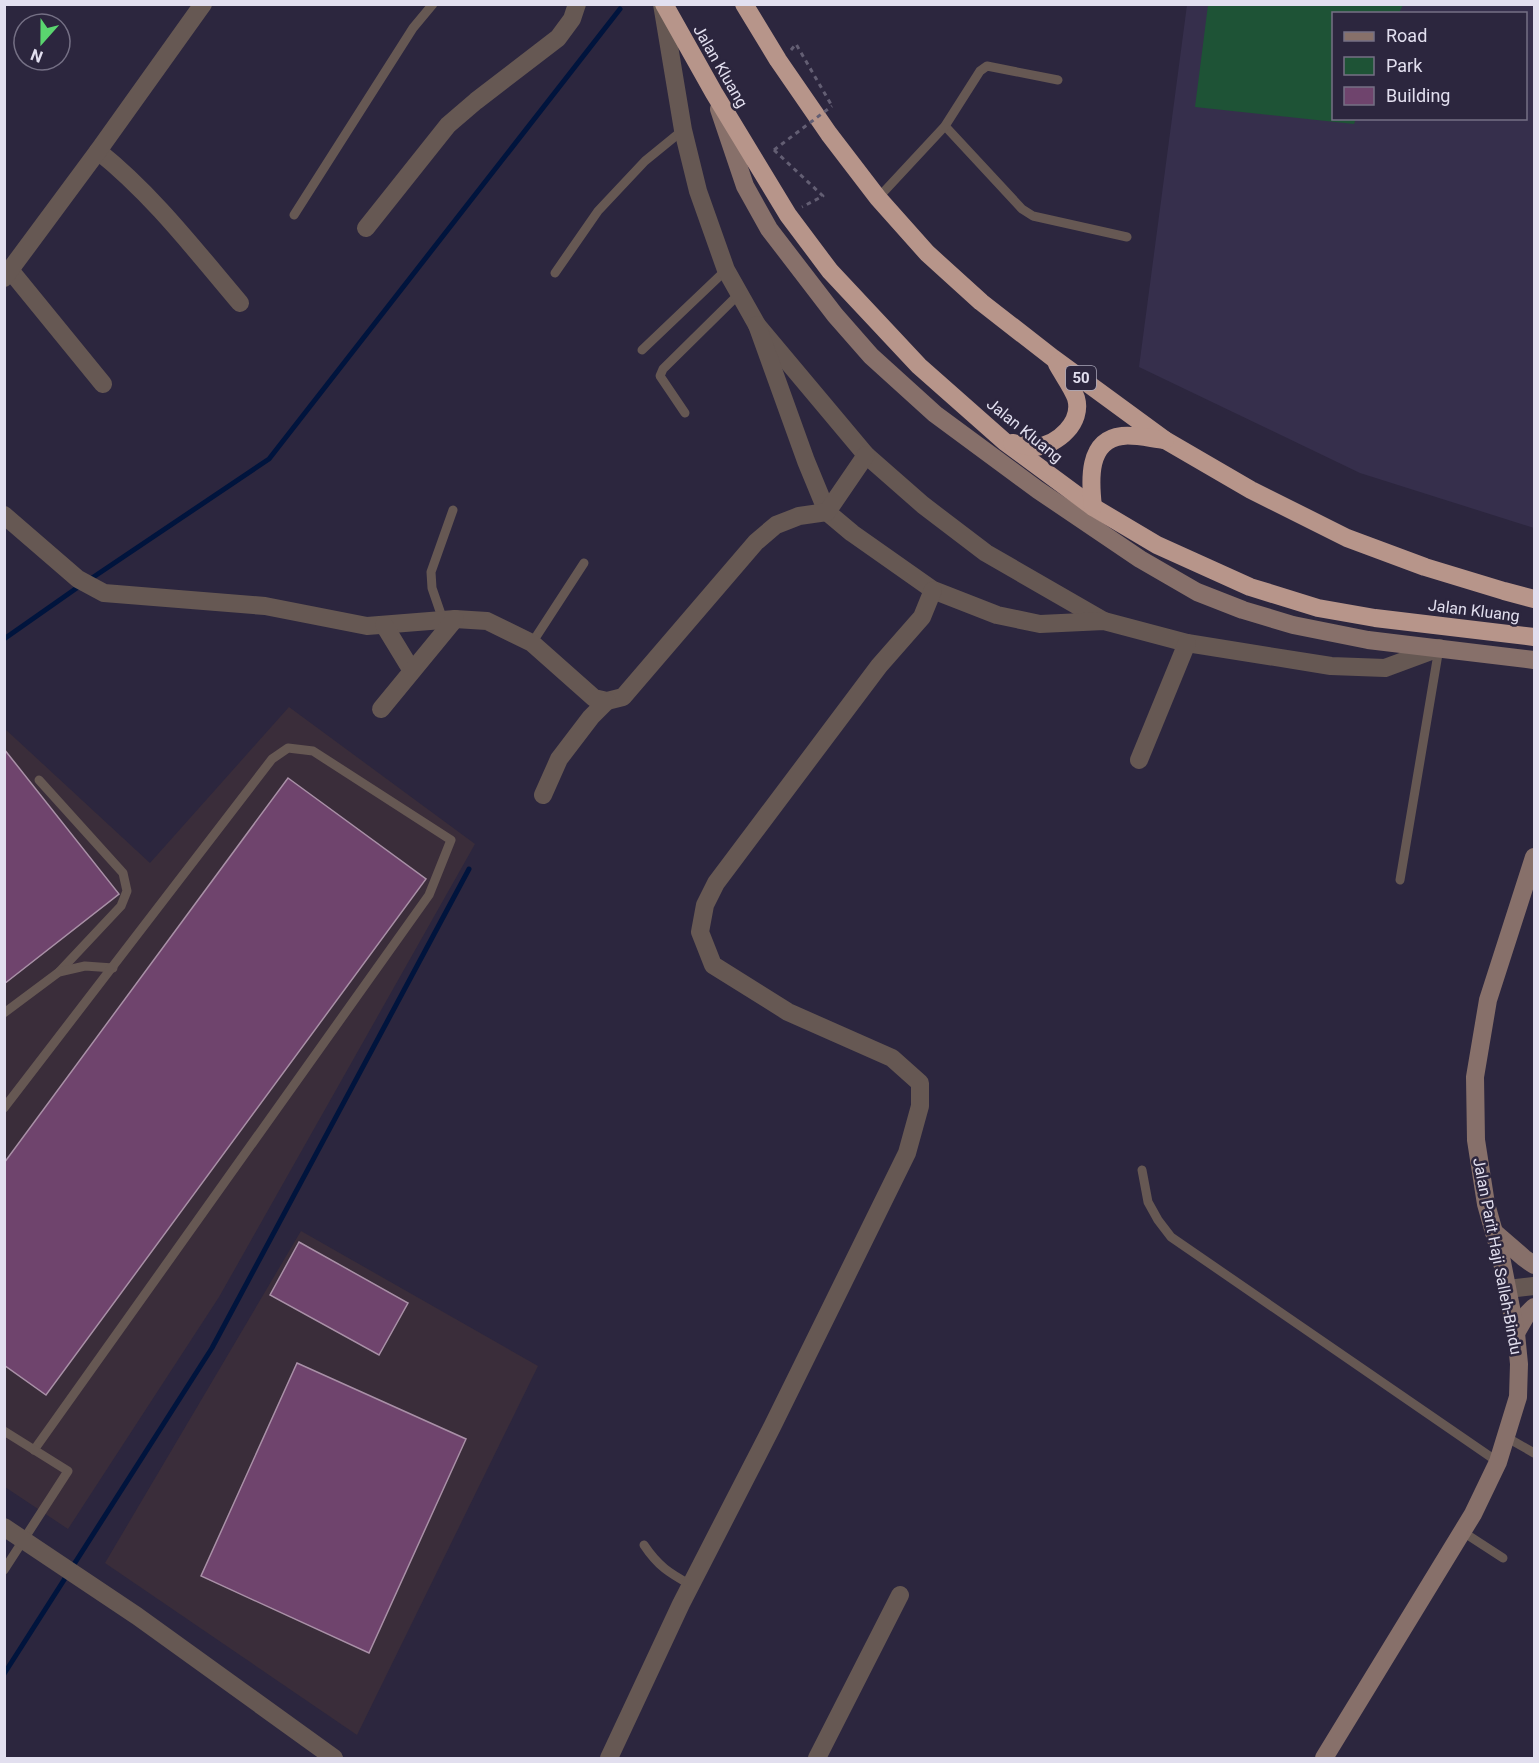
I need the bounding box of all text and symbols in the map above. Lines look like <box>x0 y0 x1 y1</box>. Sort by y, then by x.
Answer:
north arrow <box>12 12 72 72</box>
legend <box>1332 12 1527 120</box>
street label: Jalan Kluang <box>689 22 752 111</box>
text: Road <box>1386 25 1427 46</box>
text: N <box>28 45 45 66</box>
text: Park <box>1386 55 1423 76</box>
text: Building <box>1386 85 1450 106</box>
road number: 50 <box>1066 366 1096 390</box>
street label: Jalan Kluang <box>983 394 1066 467</box>
street label: Jalan Kluang <box>1427 595 1521 626</box>
street label: Jalan Parit Haji Salleh-Bindu <box>1469 1156 1526 1356</box>

